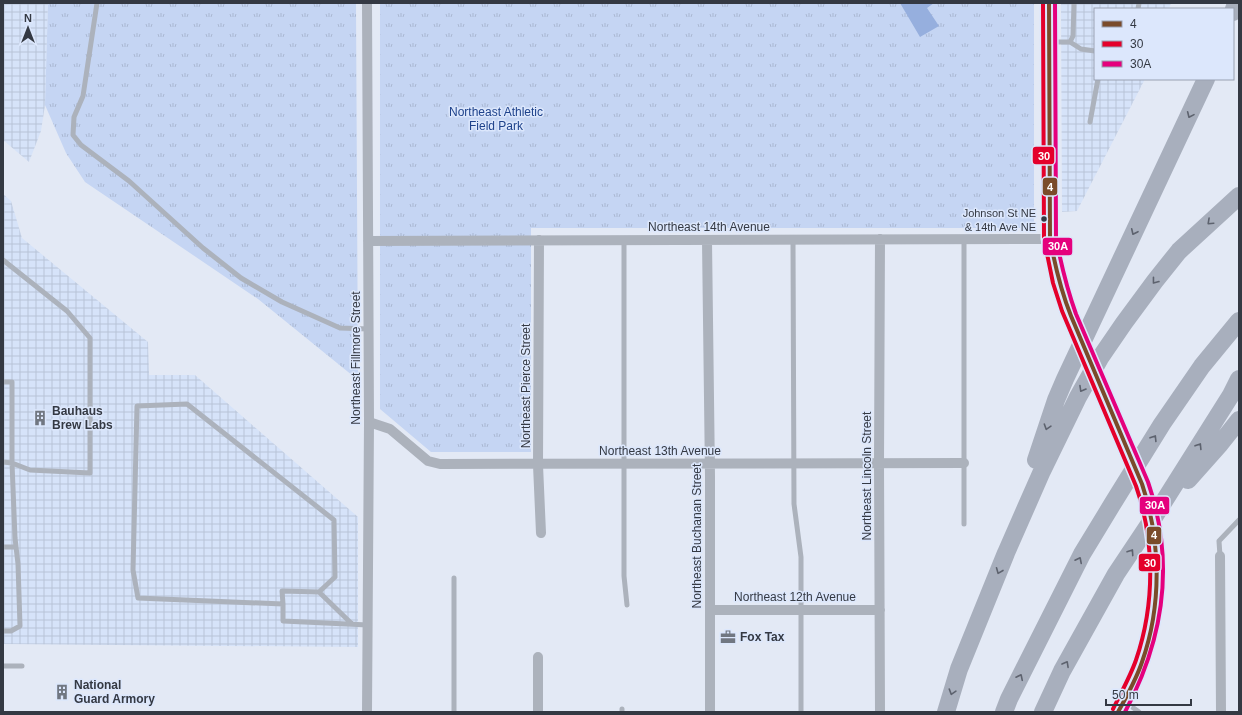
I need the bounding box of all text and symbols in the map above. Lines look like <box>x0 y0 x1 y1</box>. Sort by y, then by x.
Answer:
north arrow <box>8 8 48 48</box>
legend <box>1094 8 1234 80</box>
text: N <box>24 12 32 24</box>
text: 4 <box>1130 17 1137 31</box>
text: 30 <box>1130 37 1144 51</box>
text: 30A <box>1130 57 1151 71</box>
park label: Northeast Athletic Field Park <box>449 105 543 133</box>
one-way arrow <box>1187 110 1195 118</box>
line badge: 30 <box>1032 146 1055 165</box>
text: 30 <box>1038 150 1050 162</box>
line badge: 4 <box>1042 177 1058 196</box>
text: 4 <box>1047 181 1054 193</box>
place label: Johnson St NE & 14th Ave NE <box>963 207 1036 233</box>
marker: Johnson St NE & 14th Ave NE <box>1039 214 1049 224</box>
one-way arrow <box>1207 217 1215 225</box>
street label: Northeast 14th Avenue <box>648 220 770 234</box>
one-way arrow <box>1131 228 1139 235</box>
line badge: 30A <box>1042 237 1073 256</box>
text: 30A <box>1048 240 1068 252</box>
one-way arrow <box>1152 277 1159 284</box>
street label: Northeast Fillmore Street <box>349 291 363 425</box>
street label: Northeast Pierce Street <box>519 323 533 448</box>
one-way arrow <box>1080 385 1087 392</box>
place label: Bauhaus Brew Labs <box>52 404 113 432</box>
building icon: Bauhaus Brew Labs <box>31 409 49 427</box>
street label: Northeast Lincoln Street <box>860 411 874 540</box>
one-way arrow <box>1043 424 1052 431</box>
one-way arrow <box>1149 435 1157 442</box>
one-way arrow <box>1194 443 1201 450</box>
street label: Northeast 13th Avenue <box>599 444 721 458</box>
street label: Northeast Buchanan Street <box>690 463 704 608</box>
line badge: 30A <box>1139 496 1170 515</box>
text: 30A <box>1145 499 1165 511</box>
line badge: 4 <box>1146 526 1162 545</box>
text: 4 <box>1151 529 1158 541</box>
one-way arrow <box>1126 549 1133 556</box>
line badge: 30 <box>1138 553 1161 572</box>
one-way arrow <box>1074 557 1082 565</box>
text: 30 <box>1144 557 1156 569</box>
one-way arrow <box>995 567 1003 574</box>
street label: Northeast 12th Avenue <box>734 590 856 604</box>
office icon: Fox Tax <box>719 628 737 646</box>
place label: Fox Tax <box>740 630 785 644</box>
one-way arrow <box>1061 661 1068 668</box>
one-way arrow <box>1015 673 1023 681</box>
place label: National Guard Armory <box>74 678 155 706</box>
scale bar <box>1106 681 1191 707</box>
building icon: National Guard Armory <box>53 683 71 701</box>
one-way arrow <box>948 688 957 695</box>
text: 50 m <box>1112 688 1139 702</box>

